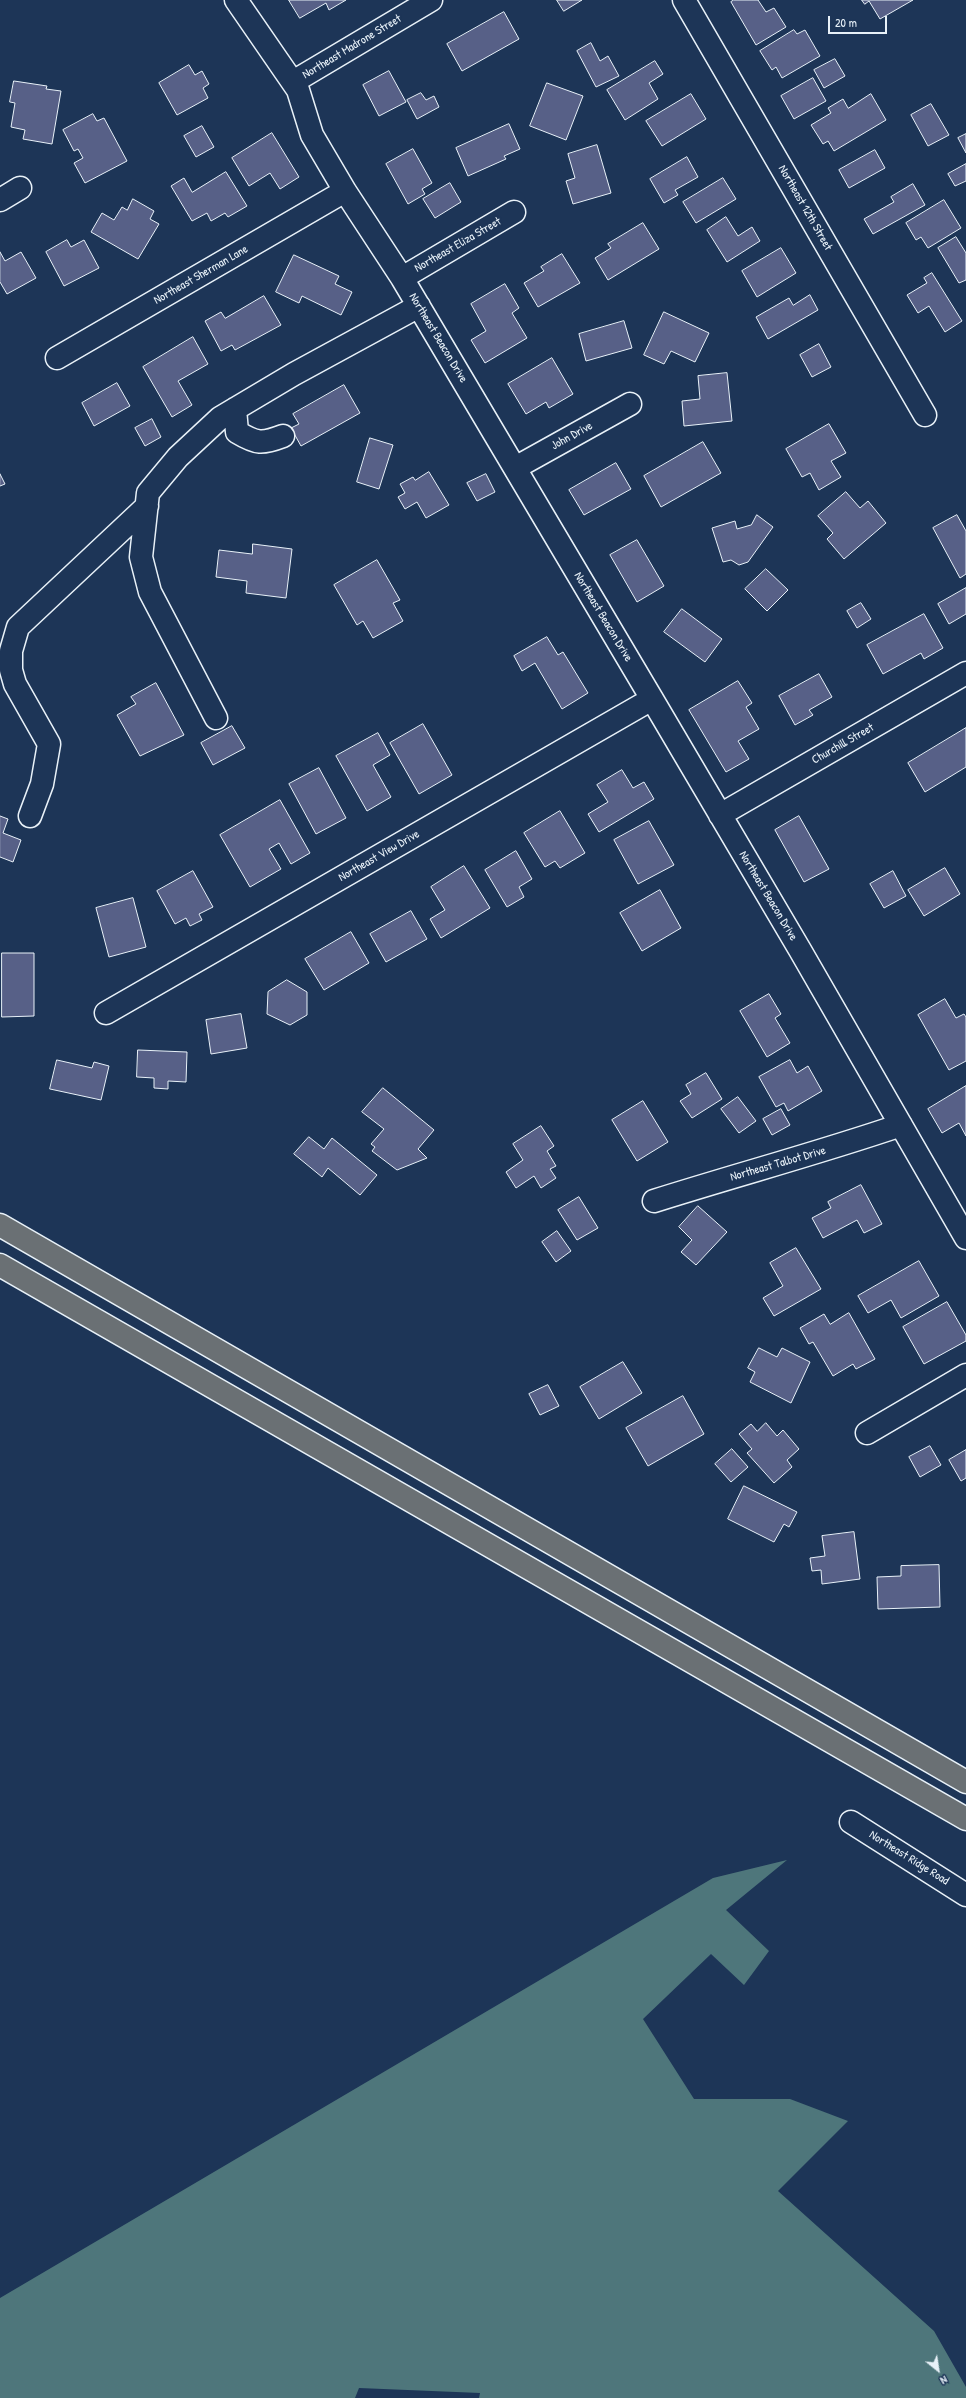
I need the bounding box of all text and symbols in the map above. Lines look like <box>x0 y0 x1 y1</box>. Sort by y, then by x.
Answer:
scale bar <box>830 8 889 34</box>
street label: Northeast Madrone Street <box>300 12 404 82</box>
text: 20 m <box>835 14 857 31</box>
street label: Northeast 12th Street <box>775 163 835 253</box>
street label: Northeast Eliza Street <box>412 214 504 276</box>
street label: Northeast Sherman Lane <box>151 242 251 308</box>
street label: Northeast Beacon Drive <box>406 291 470 385</box>
street label: John Drive <box>549 419 595 453</box>
street label: Northeast Beacon Drive <box>571 570 635 664</box>
street label: Churchill Street <box>809 720 877 768</box>
street label: Northeast View Drive <box>336 827 422 885</box>
street label: Northeast Beacon Drive <box>736 849 800 943</box>
street label: Northeast Talbot Drive <box>729 1143 827 1185</box>
street label: Northeast Ridge Road <box>866 1828 952 1888</box>
north arrow <box>918 2350 958 2390</box>
text: N <box>938 2373 950 2388</box>

